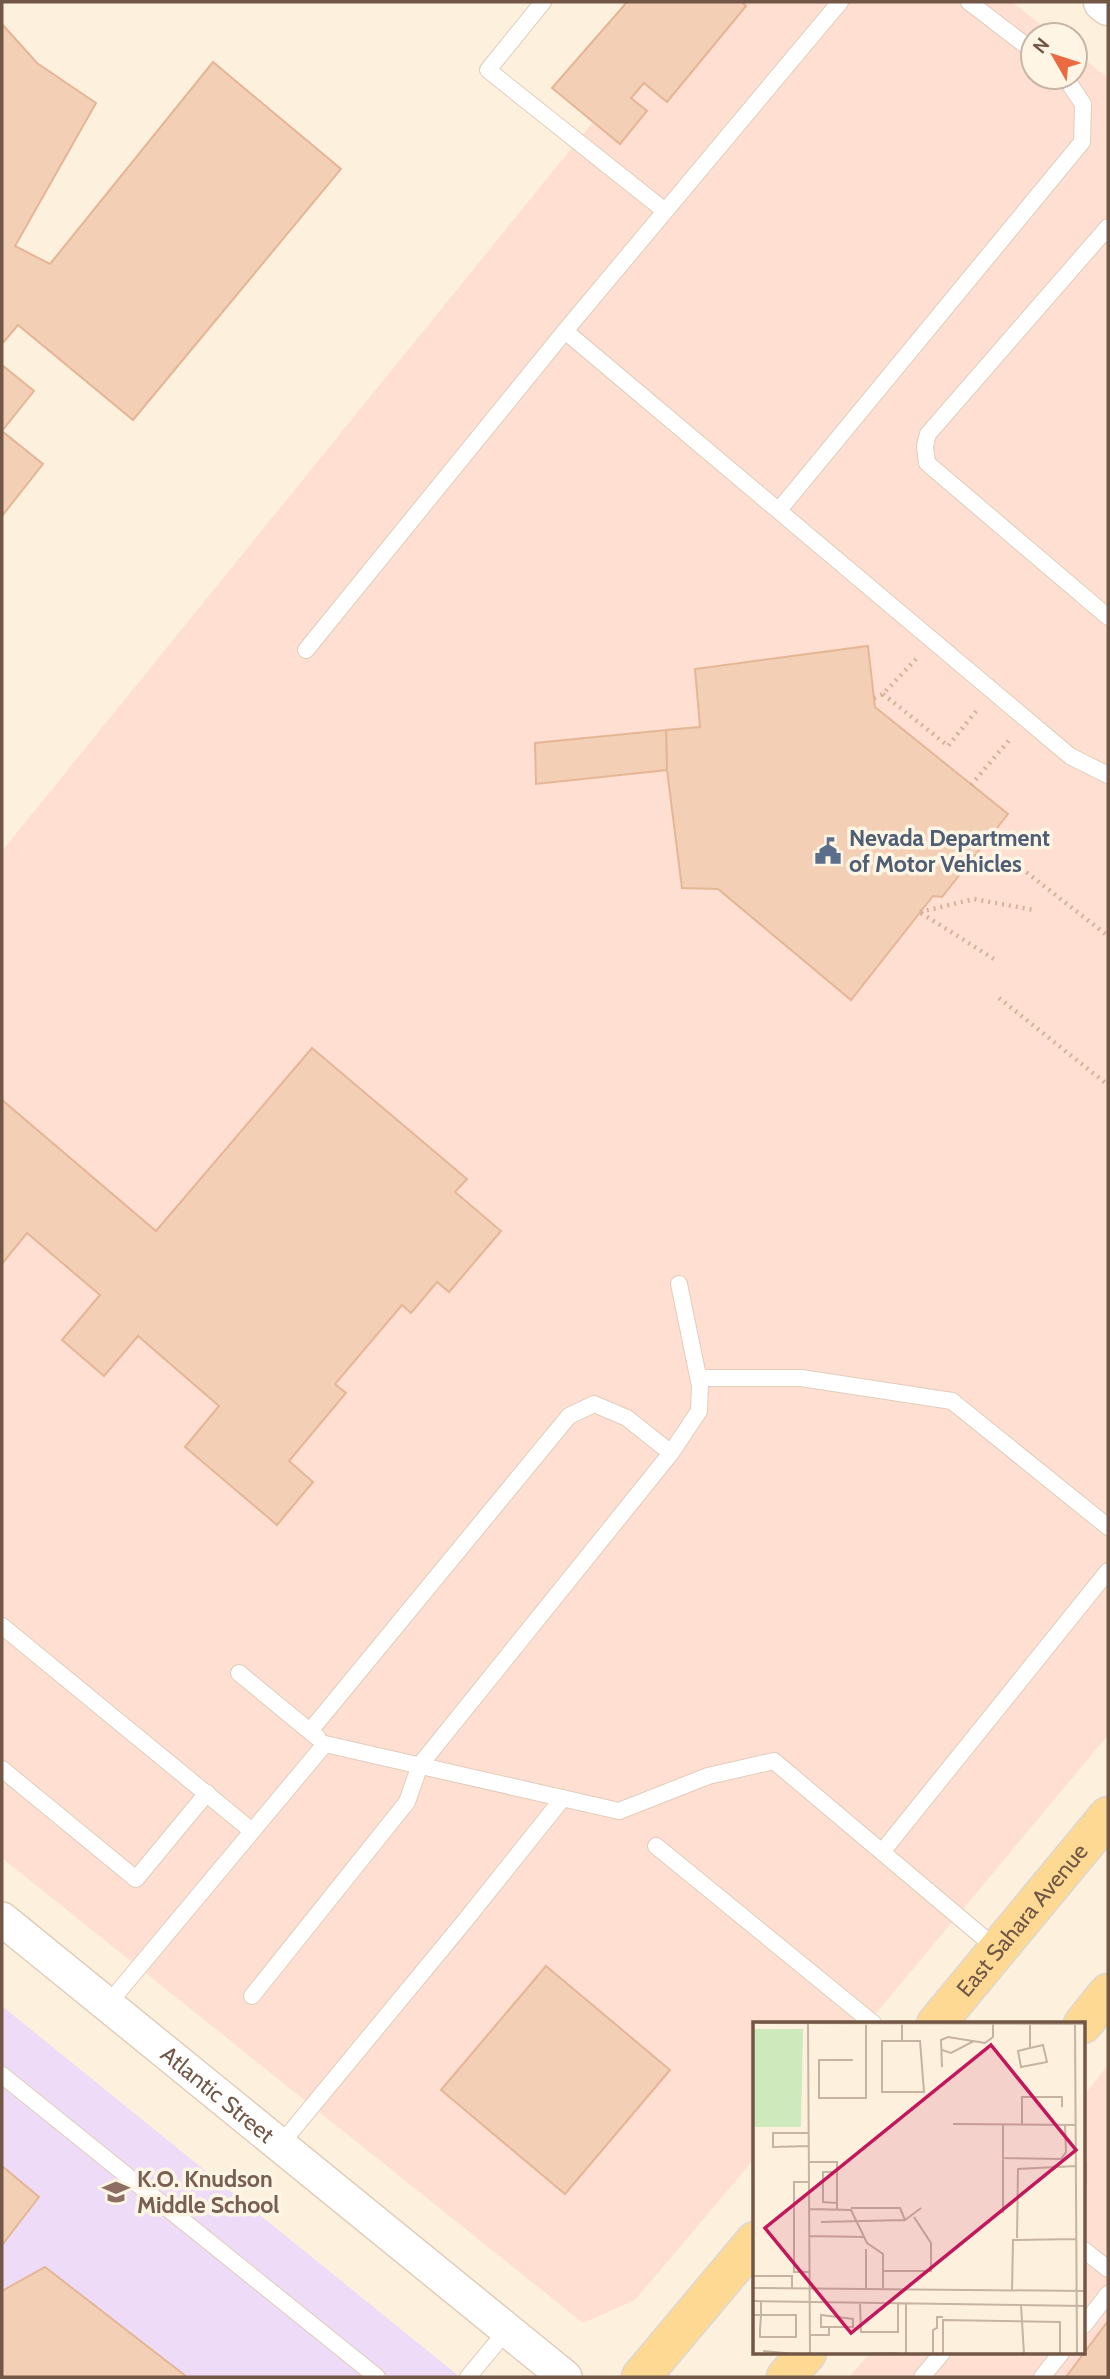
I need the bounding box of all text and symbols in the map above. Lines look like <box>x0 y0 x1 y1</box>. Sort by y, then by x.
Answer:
north arrow <box>1019 21 1089 91</box>
text: N <box>1028 33 1054 58</box>
place label: Nevada Department of Motor Vehicles <box>849 824 1050 878</box>
public building icon: Nevada Department of Motor Vehicles <box>813 836 843 866</box>
street label: East Sahara Avenue <box>951 1837 1094 2002</box>
inset map <box>753 2022 1086 2354</box>
street label: Atlantic Street <box>155 2040 280 2149</box>
place label: K.O. Knudson Middle School <box>137 2165 279 2219</box>
school or university icon: K.O. Knudson Middle School <box>101 2177 131 2207</box>

